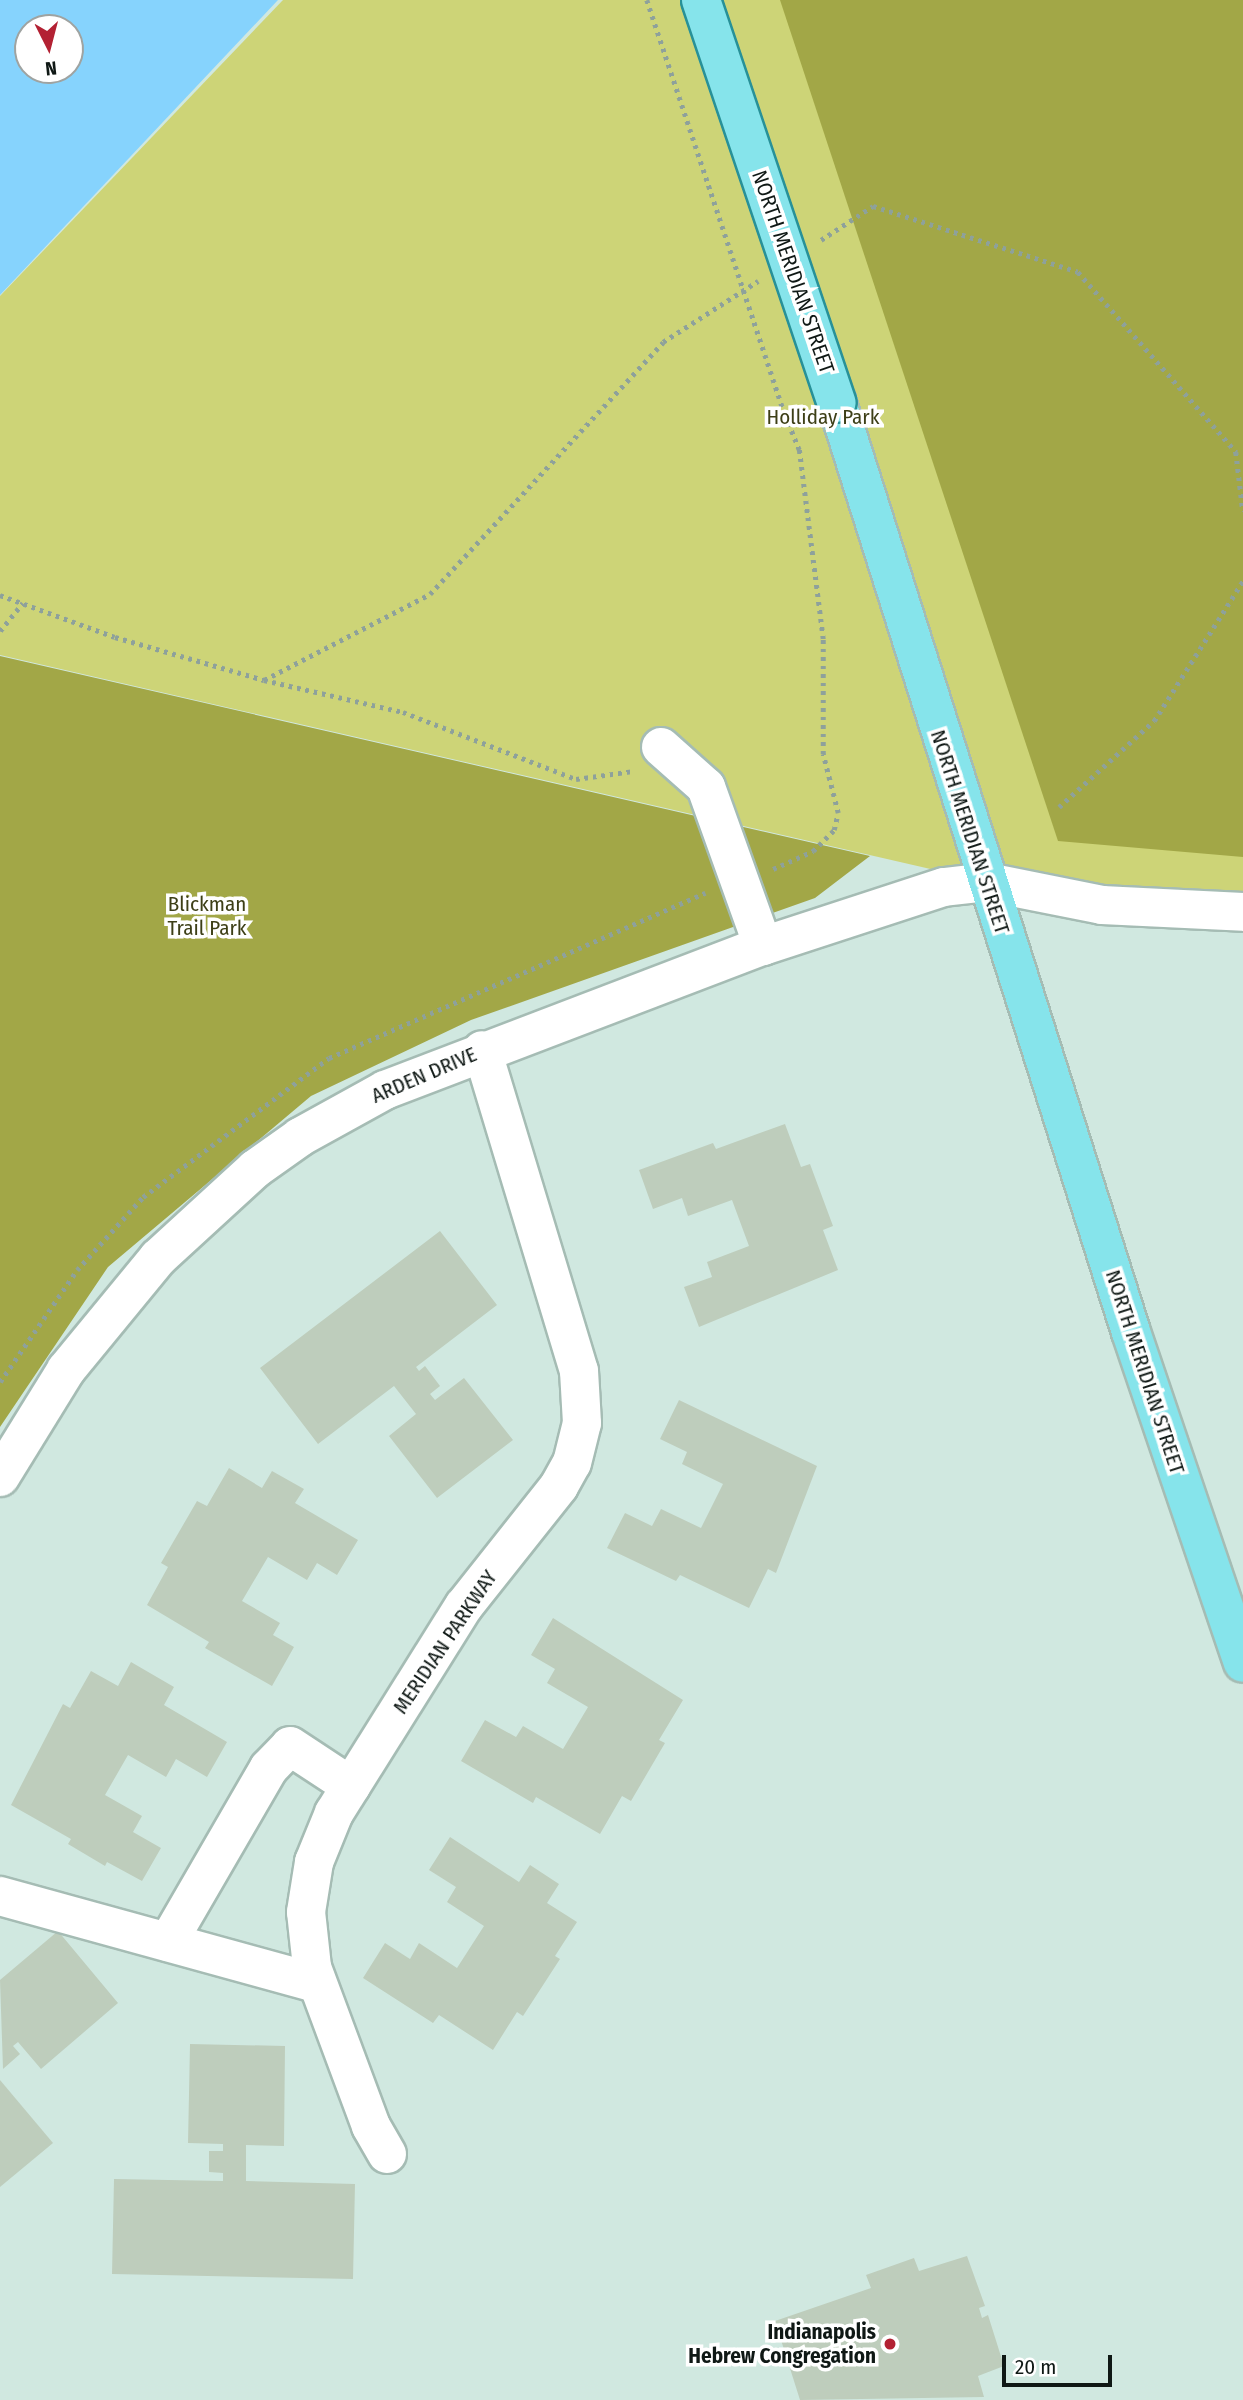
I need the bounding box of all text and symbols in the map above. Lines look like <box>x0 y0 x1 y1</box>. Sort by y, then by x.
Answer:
north arrow <box>14 14 84 84</box>
text: N <box>44 56 58 80</box>
street label: NORTH MERIDIAN STREET <box>746 167 840 377</box>
park label: Holliday Park <box>767 404 879 430</box>
street label: NORTH MERIDIAN STREET <box>925 727 1015 937</box>
park label: Blickman Trail Park <box>167 891 247 941</box>
street label: ARDEN DRIVE <box>368 1042 480 1108</box>
street label: NORTH MERIDIAN STREET <box>1100 1267 1190 1477</box>
street label: MERIDIAN PARKWAY <box>388 1565 502 1719</box>
place label: Indianapolis Hebrew Congregation <box>688 2319 876 2369</box>
marker: Indianapolis Hebrew Congregation <box>882 2336 898 2352</box>
scale bar <box>1005 2340 1115 2384</box>
text: 20 m <box>1015 2354 1056 2380</box>

